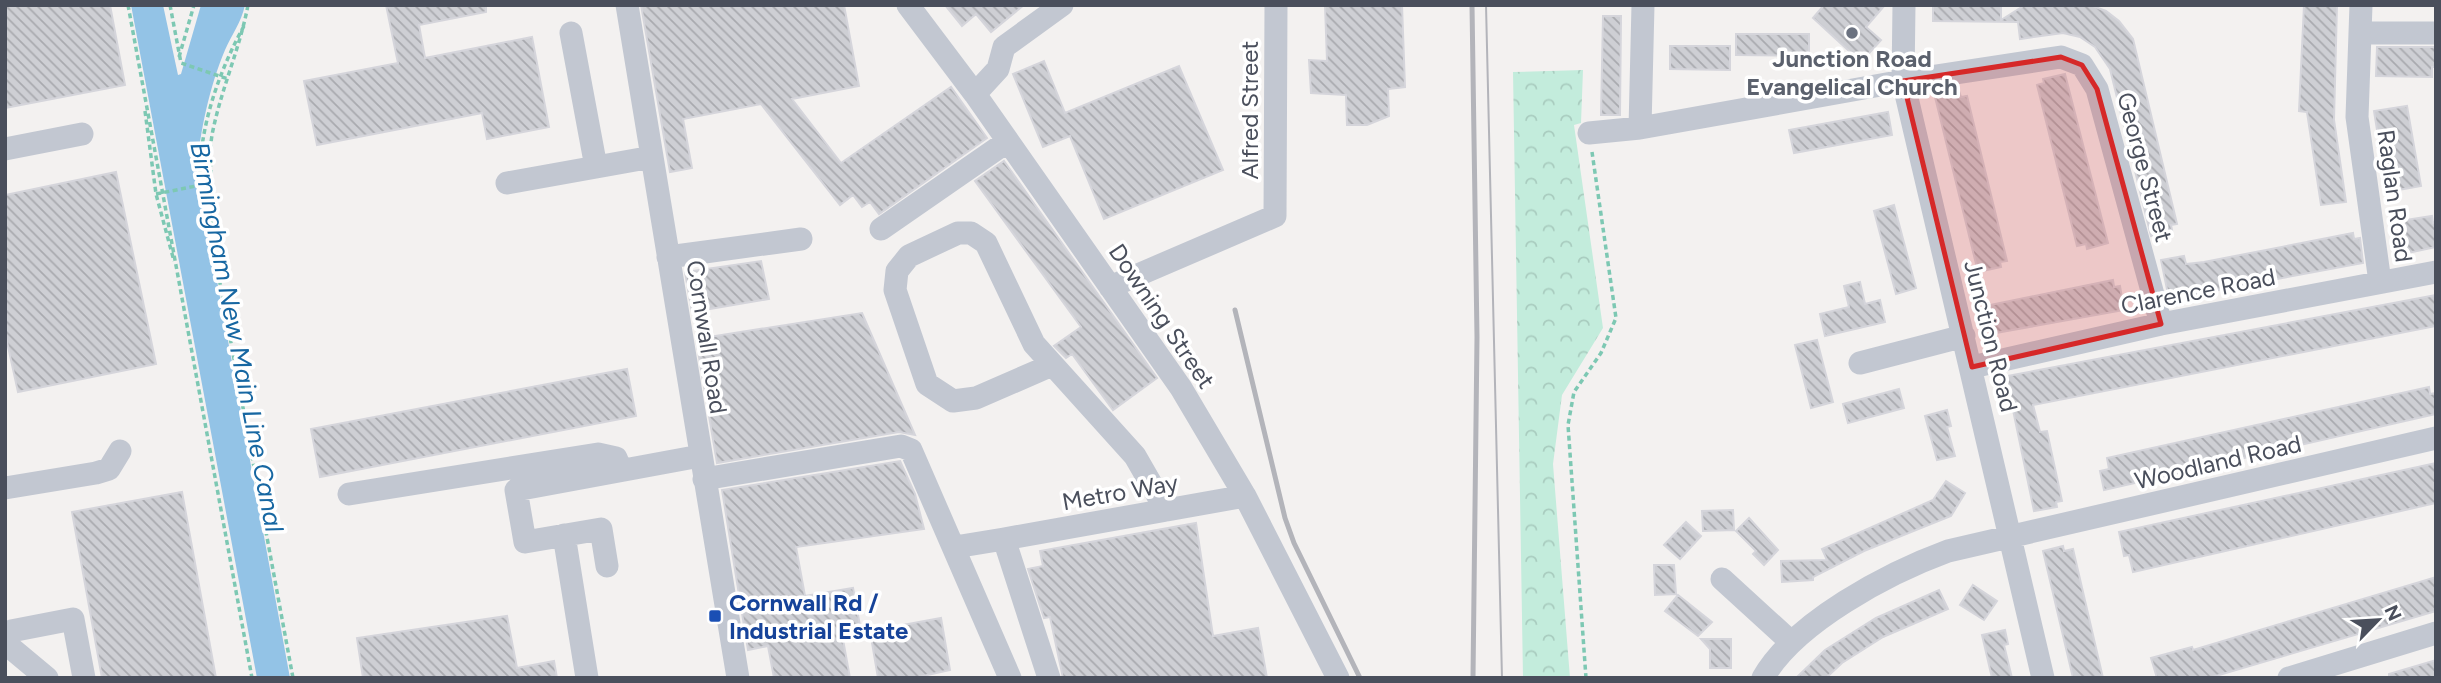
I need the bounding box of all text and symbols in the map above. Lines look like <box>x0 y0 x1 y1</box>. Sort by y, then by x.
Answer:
marker: Junction Road Evangelical Church <box>1844 25 1860 41</box>
street label: Alfred Street <box>1235 41 1264 179</box>
place label: Junction Road Evangelical Church <box>1746 44 1958 101</box>
street label: George Street <box>2111 89 2179 245</box>
street label: Raglan Road <box>2371 128 2419 264</box>
water label: Birmingham New Main Line Canal <box>183 139 291 535</box>
street label: Downing Street <box>1103 238 1221 394</box>
street label: Junction Road <box>1958 257 2024 415</box>
street label: Cornwall Road <box>681 258 733 416</box>
street label: Clarence Road <box>2118 262 2278 320</box>
street label: Woodland Road <box>2132 429 2304 495</box>
street label: Metro Way <box>1060 467 1181 516</box>
north arrow <box>2343 585 2413 655</box>
place label: Cornwall Rd / Industrial Estate <box>729 588 908 645</box>
text: N <box>2379 602 2406 625</box>
marker: Cornwall Rd / Industrial Estate <box>707 608 723 624</box>

